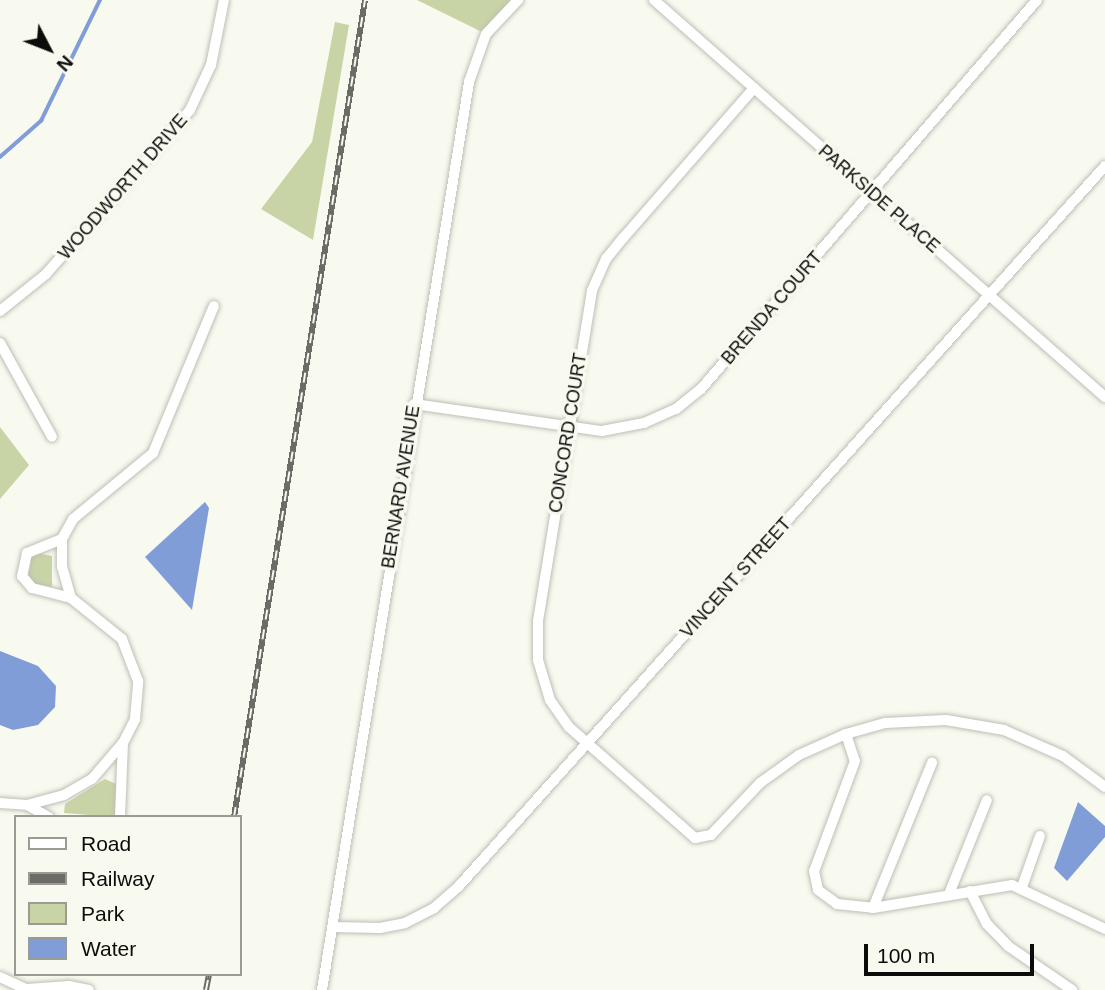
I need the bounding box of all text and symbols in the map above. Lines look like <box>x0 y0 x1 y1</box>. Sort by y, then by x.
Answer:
north arrow <box>14 14 84 84</box>
text: N <box>53 51 77 76</box>
street label: WOODWORTH DRIVE <box>54 110 192 264</box>
street label: PARKSIDE PLACE <box>814 140 944 258</box>
street label: BRENDA COURT <box>717 247 827 369</box>
street label: CONCORD COURT <box>545 351 591 515</box>
street label: BERNARD AVENUE <box>377 403 425 571</box>
street label: VINCENT STREET <box>676 513 796 643</box>
legend <box>14 815 242 976</box>
text: Road <box>81 832 131 855</box>
text: Railway <box>81 867 155 890</box>
text: Park <box>81 902 124 925</box>
scale bar <box>867 930 1037 974</box>
text: Water <box>81 937 136 960</box>
text: 100 m <box>877 944 935 967</box>

